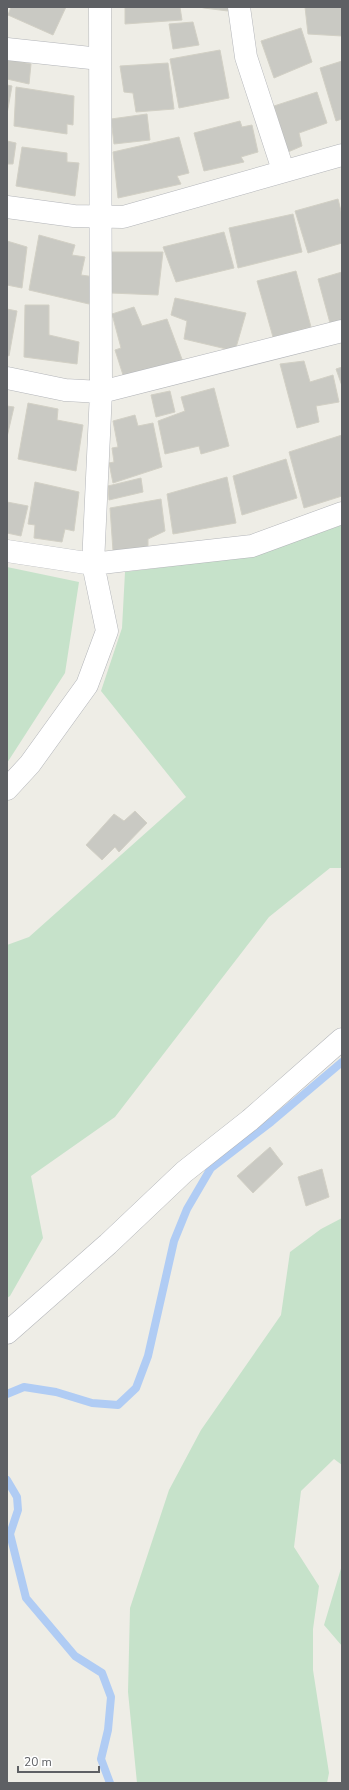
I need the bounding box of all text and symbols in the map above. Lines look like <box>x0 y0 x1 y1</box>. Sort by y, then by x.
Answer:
scale bar <box>18 1748 99 1774</box>
text: 20 m <box>24 1754 52 1770</box>

